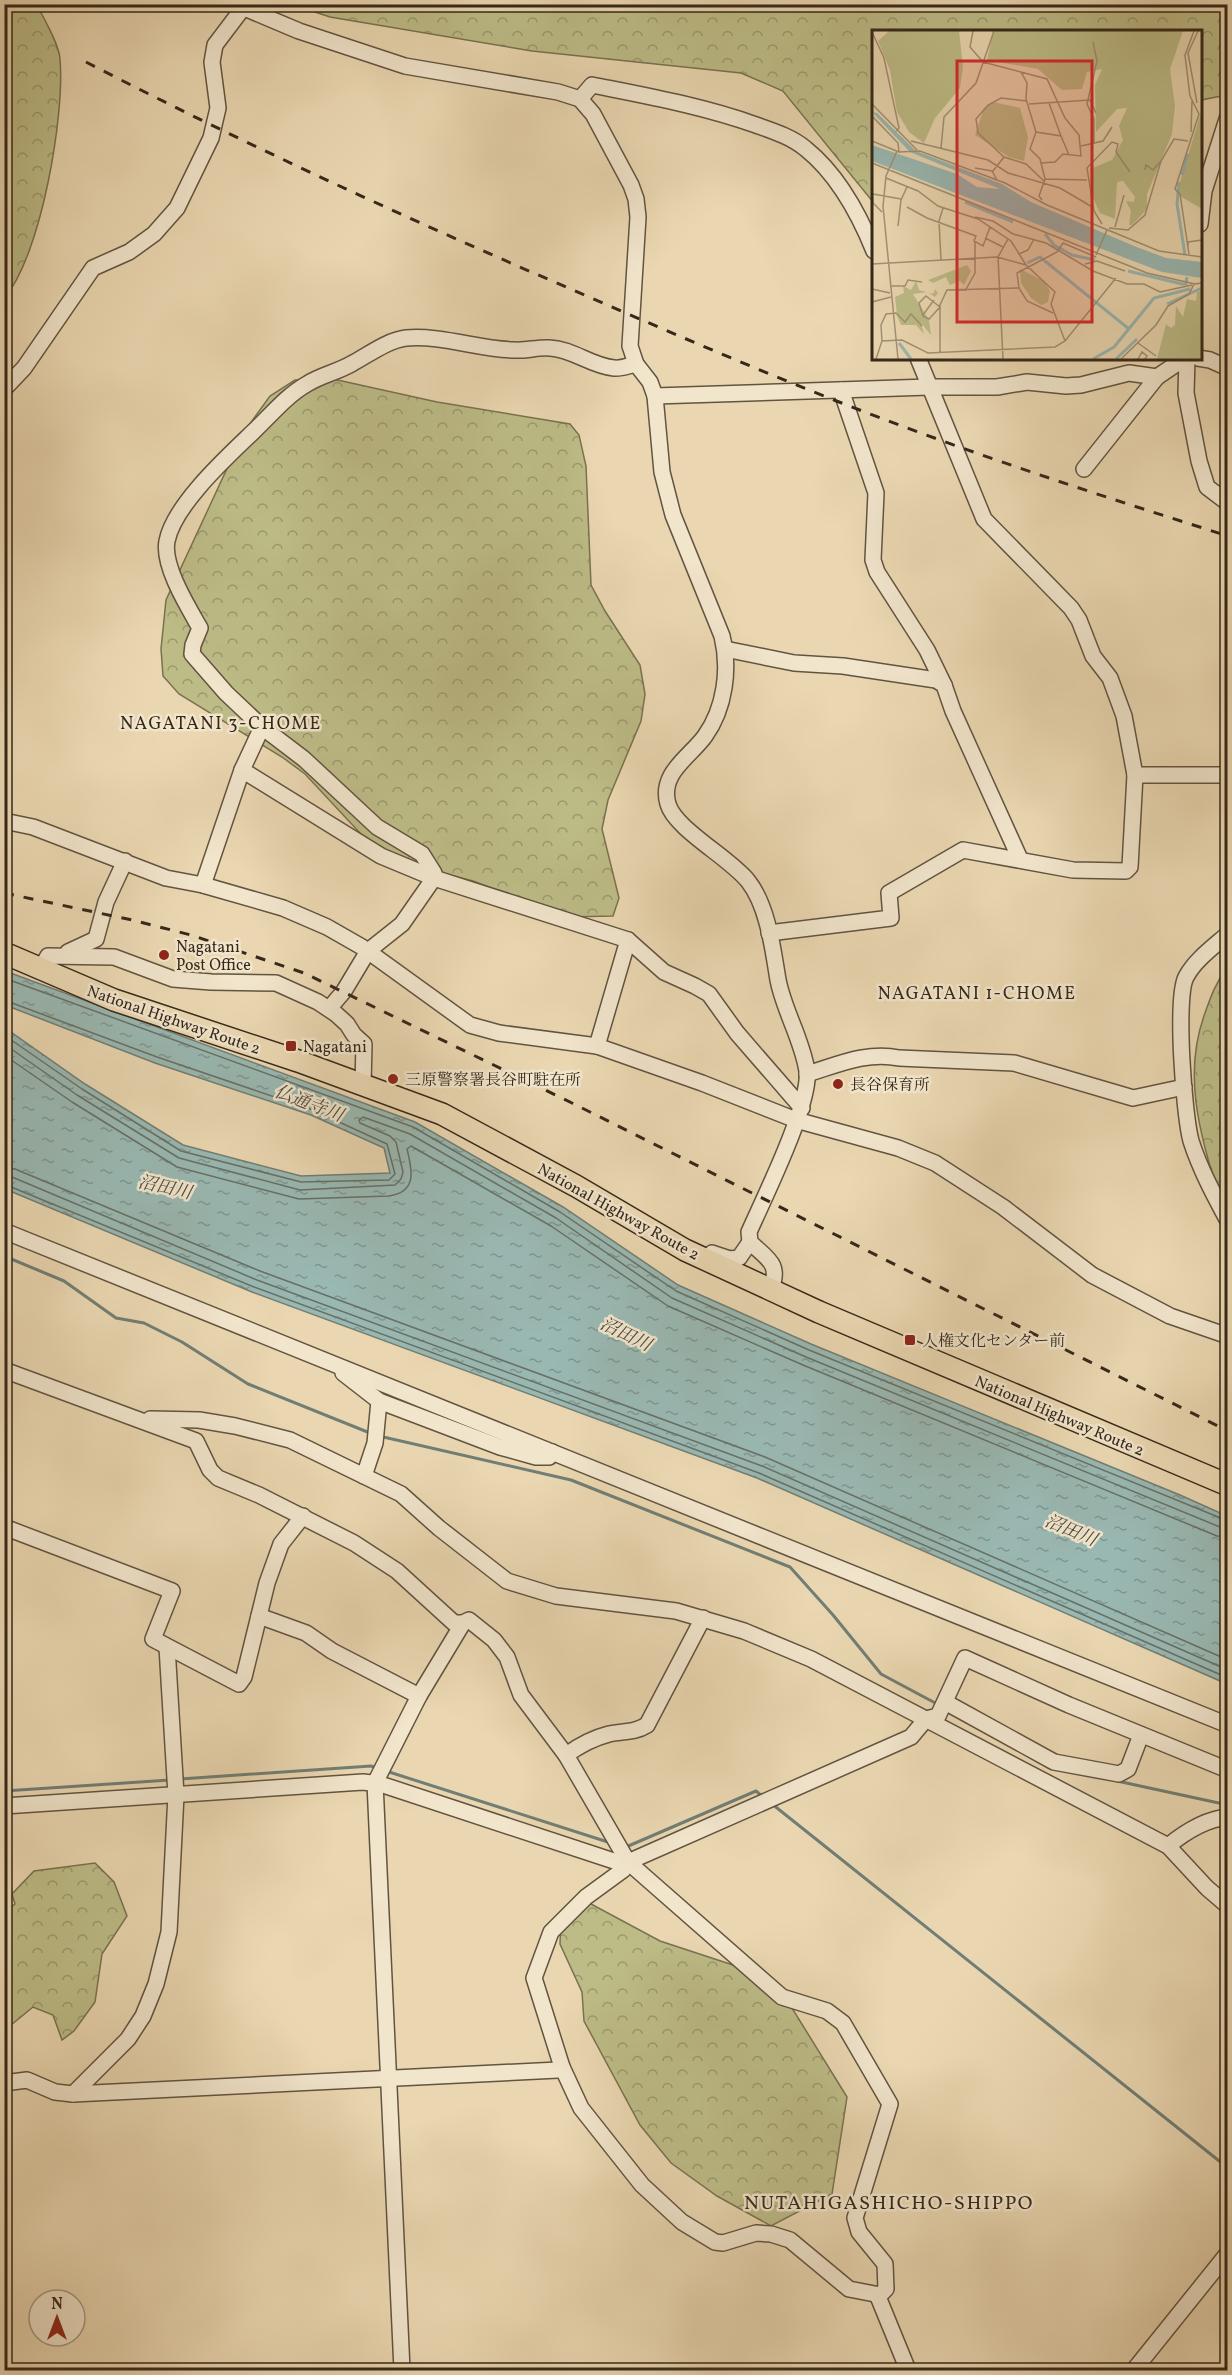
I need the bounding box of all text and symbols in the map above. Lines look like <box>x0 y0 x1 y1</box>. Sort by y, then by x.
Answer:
inset map <box>872 30 1202 360</box>
district label: NAGATANI 3-CHOME <box>120 712 322 737</box>
place label: Nagatani Post Office <box>176 937 251 977</box>
marker: Nagatani Post Office <box>157 948 171 962</box>
street label: National Highway Route 2 <box>84 981 263 1061</box>
district label: NAGATANI 1-CHOME <box>878 982 1077 1007</box>
place label: Nagatani <box>303 1037 367 1059</box>
marker: Nagatani <box>284 1039 298 1053</box>
place label: 三原警察署長谷町駐在所 <box>405 1070 581 1092</box>
marker: 三原警察署長谷町駐在所 <box>386 1072 400 1086</box>
place label: 長谷保育所 <box>850 1075 930 1097</box>
marker: 長谷保育所 <box>831 1077 845 1091</box>
water label: 仏通寺川 <box>270 1080 348 1130</box>
street label: National Highway Route 2 <box>533 1159 703 1267</box>
water label: 沼田川 <box>136 1170 196 1207</box>
water label: 沼田川 <box>596 1312 657 1359</box>
place label: 人権文化センター前 <box>922 1331 1065 1353</box>
marker: 人権文化センター前 <box>903 1333 917 1347</box>
street label: National Highway Route 2 <box>971 1371 1147 1463</box>
water label: 沼田川 <box>1041 1509 1102 1554</box>
district label: NUTAHIGASHICHO-SHIPPO <box>744 2190 1034 2218</box>
north arrow <box>27 2288 87 2348</box>
text: N <box>51 2294 63 2316</box>

